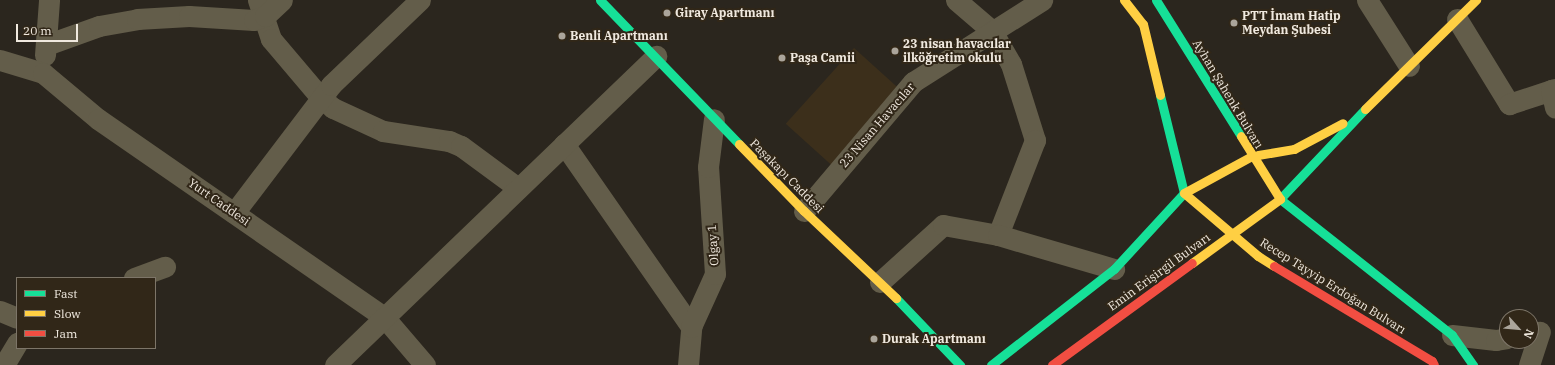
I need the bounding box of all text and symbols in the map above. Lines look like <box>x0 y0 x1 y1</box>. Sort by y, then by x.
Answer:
place label: Giray Apartmanı <box>675 6 774 20</box>
marker: Giray Apartmanı <box>662 8 672 18</box>
place label: PTT İmam Hatip Meydan Şubesi <box>1242 9 1341 37</box>
scale bar <box>18 16 80 42</box>
marker: PTT İmam Hatip Meydan Şubesi <box>1229 18 1239 28</box>
text: 20 m <box>23 23 52 38</box>
place label: Benli Apartmanı <box>570 29 668 43</box>
marker: Benli Apartmanı <box>557 31 567 41</box>
place label: 23 nisan havacılar ilköğretim okulu <box>903 37 1011 65</box>
street label: Ayhan Şahenk Bulvarı <box>1190 37 1266 151</box>
marker: 23 nisan havacılar ilköğretim okulu <box>890 46 900 56</box>
place label: Paşa Camii <box>790 51 855 65</box>
marker: Paşa Camii <box>777 53 787 63</box>
street label: 23 Nisan Havacılar <box>836 80 918 170</box>
street label: Paşakapı Caddesi <box>747 136 827 216</box>
street label: Yurt Caddesi <box>185 175 253 229</box>
street label: Olgay 1 <box>704 224 722 266</box>
street label: Emin Erişirgil Bulvarı <box>1105 230 1213 314</box>
street label: Recep Tayyip Erdoğan Bulvarı <box>1257 235 1409 337</box>
legend <box>16 277 156 349</box>
text: Fast <box>54 286 78 301</box>
text: Slow <box>54 306 81 321</box>
north arrow <box>1499 309 1539 349</box>
text: Jam <box>54 326 77 341</box>
text: N <box>1521 327 1537 341</box>
place label: Durak Apartmanı <box>882 332 986 346</box>
marker: Durak Apartmanı <box>869 334 879 344</box>

